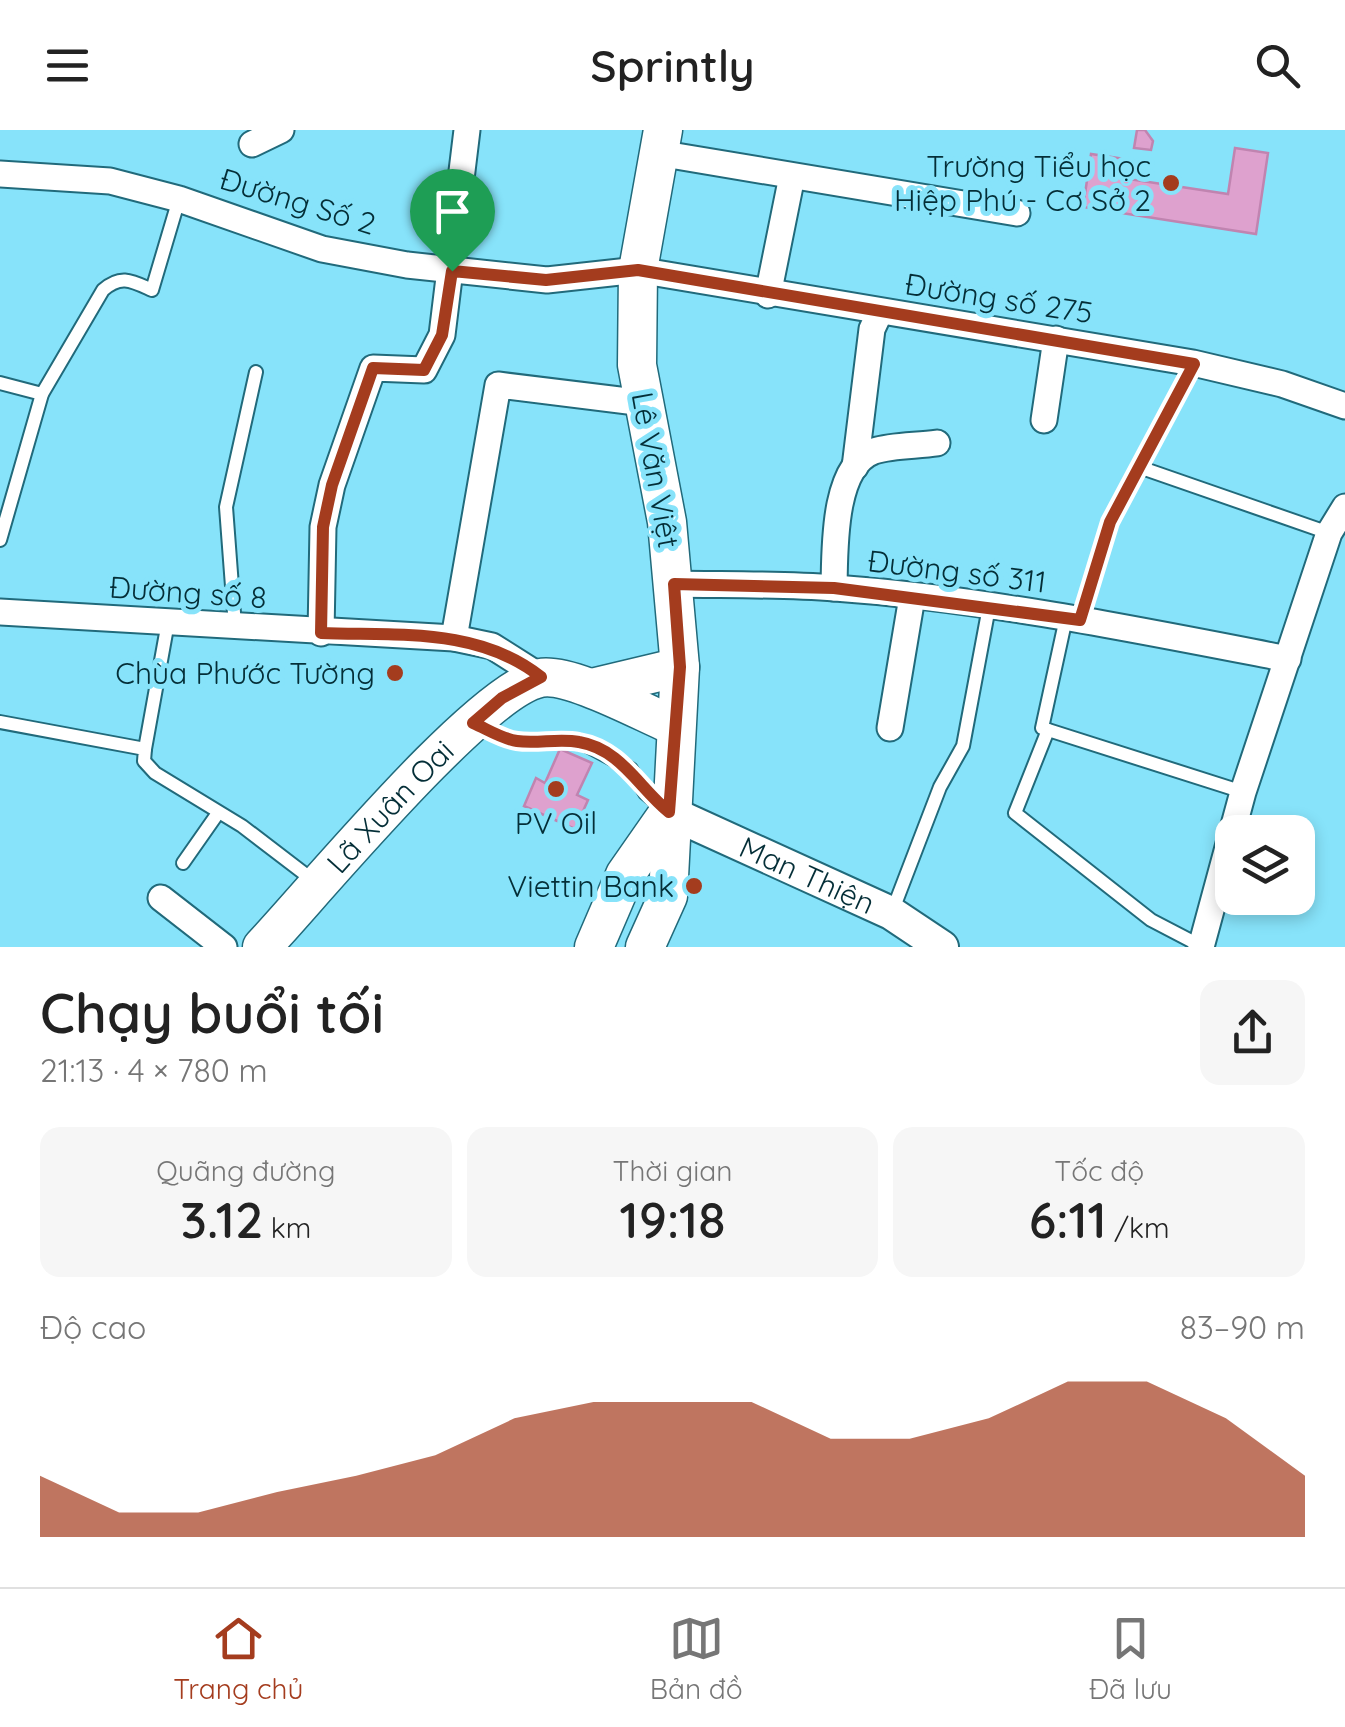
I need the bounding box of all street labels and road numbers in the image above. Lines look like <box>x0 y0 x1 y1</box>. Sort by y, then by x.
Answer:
street label: Đường Số 2 <box>216 159 380 243</box>
street label: Đường số 275 <box>903 264 1095 332</box>
street label: Lê Văn Việt <box>624 389 688 551</box>
street label: Đường số 311 <box>866 541 1048 601</box>
street label: Đường số 8 <box>108 568 268 616</box>
street label: Lã Xuân Oai <box>318 732 461 881</box>
street label: Man Thiện <box>734 828 881 922</box>

